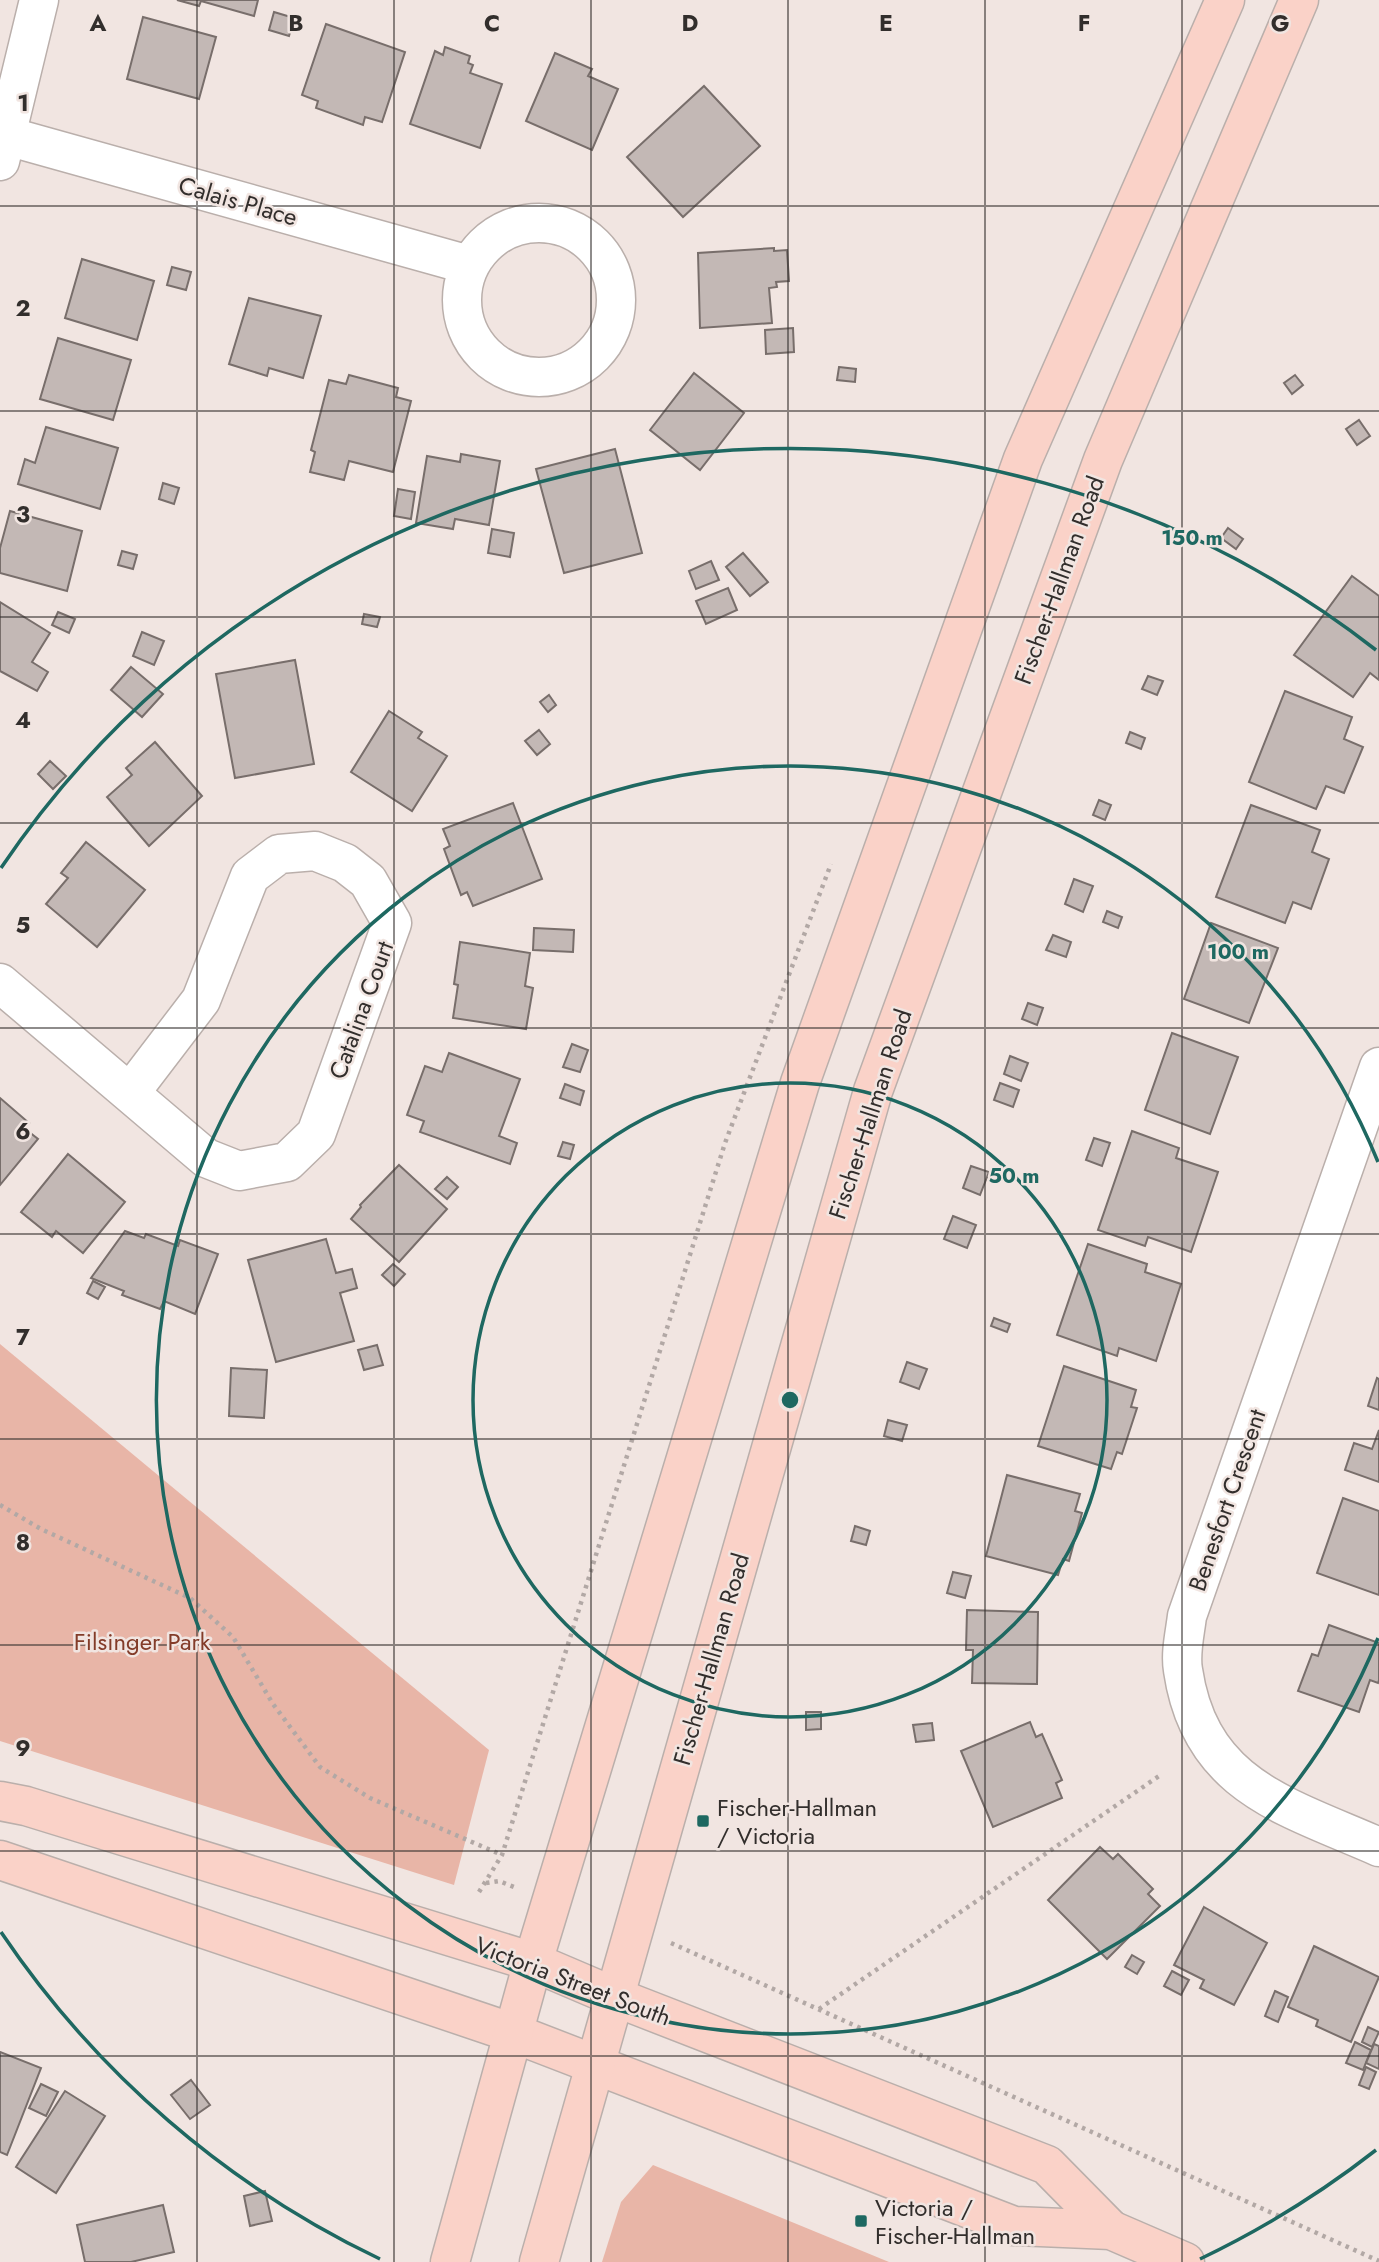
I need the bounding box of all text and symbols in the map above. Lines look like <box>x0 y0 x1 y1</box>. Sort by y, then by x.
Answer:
text: A <box>89 6 107 40</box>
text: B <box>288 6 304 40</box>
text: C <box>484 6 500 40</box>
text: D <box>682 6 699 40</box>
text: E <box>879 6 893 40</box>
text: F <box>1078 6 1090 40</box>
text: G <box>1271 6 1289 40</box>
text: 1 <box>17 86 29 120</box>
street label: Calais Place <box>174 167 302 235</box>
text: 2 <box>15 291 31 325</box>
street label: Fischer-Hallman Road <box>1005 471 1113 689</box>
text: 3 <box>16 497 30 531</box>
text: 150 m <box>1161 523 1223 553</box>
text: 4 <box>15 703 31 737</box>
text: 5 <box>16 908 30 942</box>
street label: Catalina Court <box>320 936 402 1084</box>
text: 100 m <box>1207 937 1269 967</box>
street label: Fischer-Hallman Road <box>819 1004 921 1224</box>
text: 6 <box>15 1114 31 1148</box>
text: 50 m <box>989 1161 1039 1191</box>
text: 7 <box>16 1320 30 1354</box>
centre of rings <box>778 1388 802 1412</box>
street label: Benesfort Crescent <box>1180 1404 1275 1596</box>
text: 8 <box>16 1525 30 1559</box>
street label: Fischer-Hallman Road <box>664 1549 758 1769</box>
park label: Filsinger Park <box>74 1624 211 1659</box>
text: 9 <box>15 1731 31 1765</box>
place label: Fischer-Hallman / Victoria <box>717 1790 877 1853</box>
marker: Fischer-Hallman / Victoria <box>695 1813 711 1829</box>
street label: Victoria Street South <box>470 1928 676 2034</box>
place label: Victoria / Fischer-Hallman <box>875 2190 1035 2253</box>
marker: Victoria / Fischer-Hallman <box>853 2213 869 2229</box>

